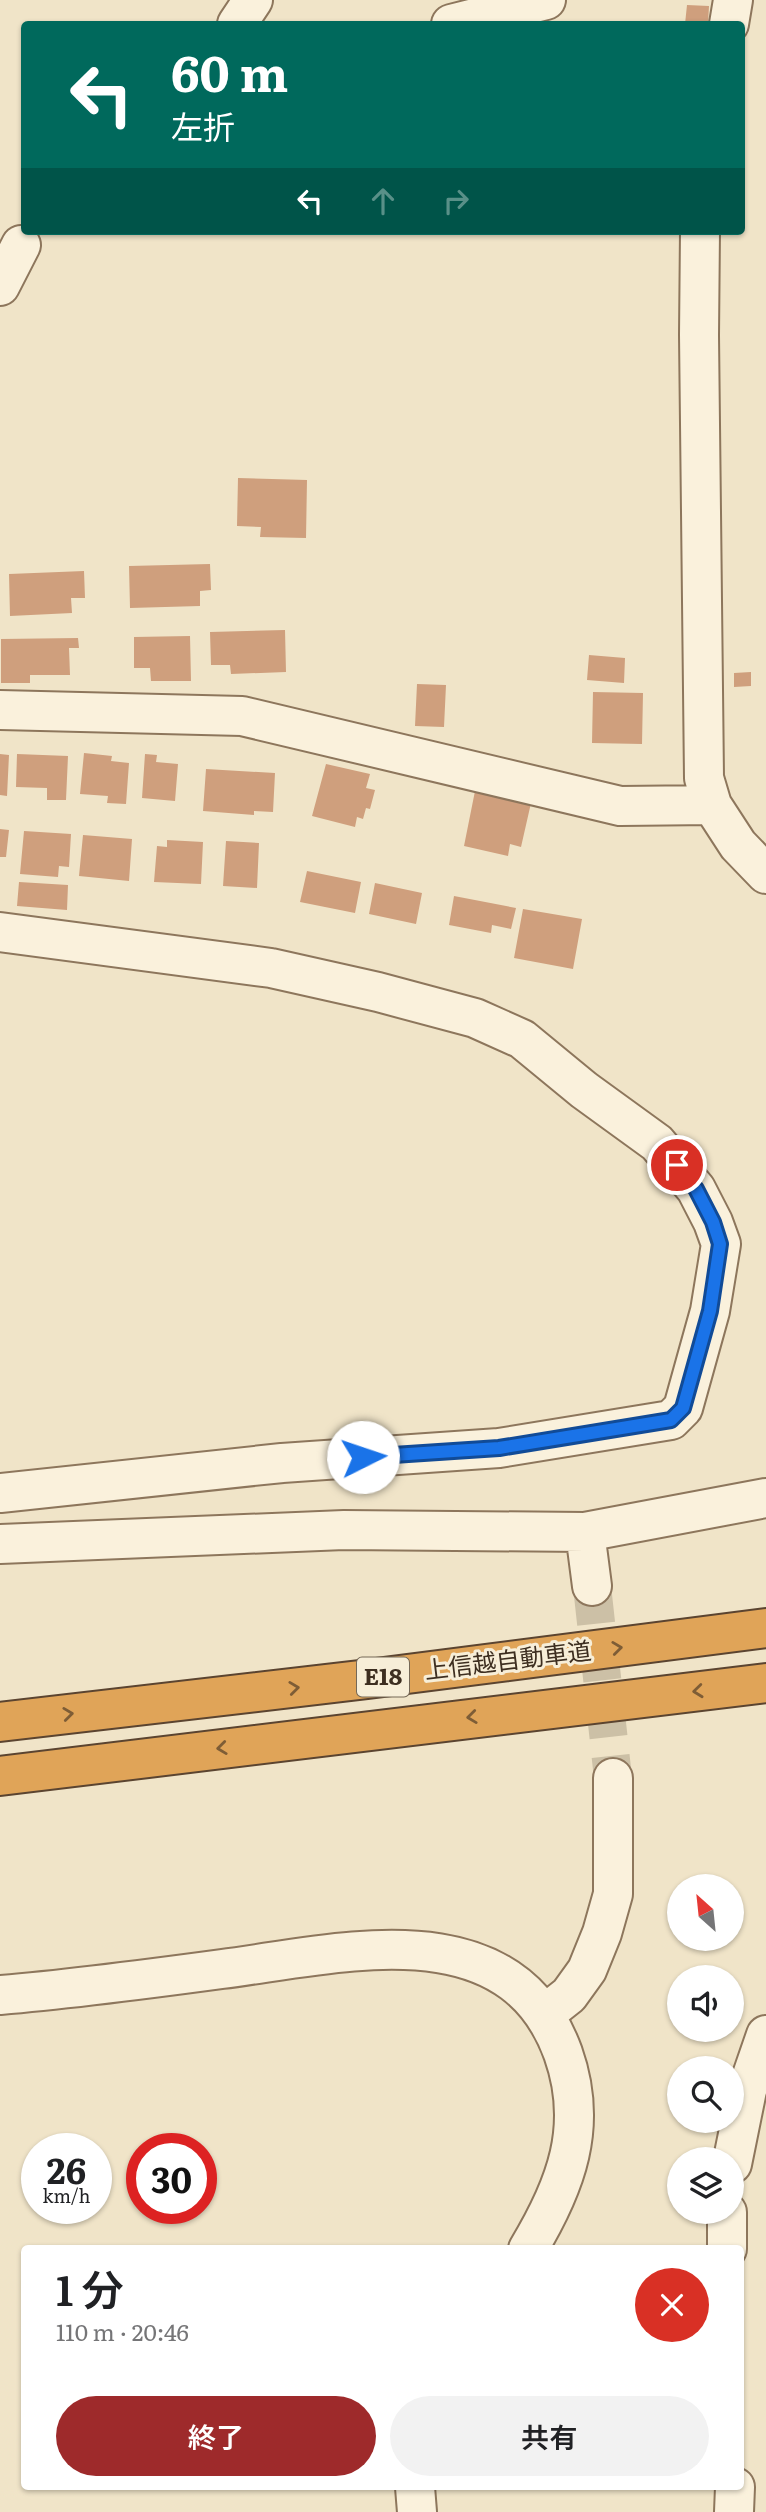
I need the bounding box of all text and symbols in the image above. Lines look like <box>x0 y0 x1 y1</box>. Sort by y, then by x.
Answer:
text: 60 m <box>171 34 288 107</box>
icon: left <box>56 49 147 140</box>
text: 左折 <box>171 101 235 149</box>
icon: left <box>291 182 329 220</box>
icon: ahead <box>364 182 402 220</box>
icon: right <box>437 182 475 220</box>
pin <box>647 1135 707 1195</box>
icon: arrive <box>658 1146 696 1184</box>
position arrow <box>326 1420 400 1494</box>
street label: 上信越自動車道 <box>422 1631 593 1686</box>
one-way arrow <box>611 1640 623 1655</box>
road number: E18 <box>357 1658 409 1696</box>
one-way arrow <box>288 1680 300 1695</box>
one-way arrow <box>692 1683 704 1698</box>
one-way arrow <box>62 1707 74 1722</box>
one-way arrow <box>466 1710 478 1725</box>
one-way arrow <box>216 1741 228 1756</box>
north arrow <box>667 1874 744 1951</box>
map controls <box>667 1874 744 2224</box>
button: sound <box>667 1965 744 2042</box>
button: search <box>667 2056 744 2133</box>
speed limit sign: 30 <box>126 2133 217 2224</box>
text: 26 <box>47 2143 86 2195</box>
button: layers <box>667 2147 744 2224</box>
text: km/h <box>43 2182 90 2209</box>
text: 1 分 <box>56 2257 124 2319</box>
button: close <box>635 2268 709 2342</box>
text: 110 m · 20:46 <box>56 2314 189 2348</box>
button: 終了 <box>56 2396 376 2476</box>
button: 共有 <box>390 2396 709 2476</box>

